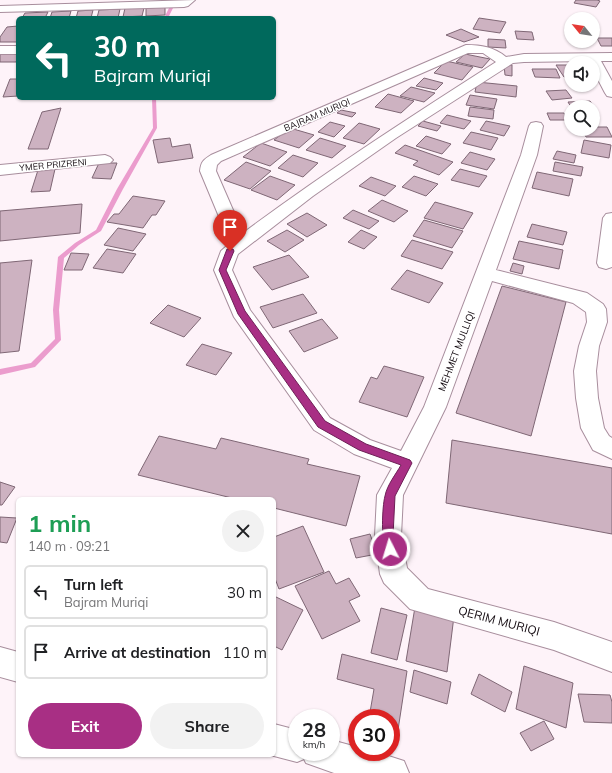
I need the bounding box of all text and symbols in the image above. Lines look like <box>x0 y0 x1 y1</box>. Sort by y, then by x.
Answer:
north arrow <box>564 12 600 48</box>
map controls <box>564 12 600 136</box>
text: 30 m <box>94 29 160 64</box>
icon: left <box>28 32 80 84</box>
button: sound <box>564 56 600 92</box>
text: Bajram Muriqi <box>94 64 211 87</box>
street label: BAJRAM MURIQI <box>282 96 352 133</box>
button: search <box>564 100 600 136</box>
street label: YMER PRIZRENI <box>18 156 87 173</box>
pin <box>213 210 247 251</box>
icon: arrive <box>219 216 241 238</box>
street label: MEHMET MULLIQI <box>435 309 478 393</box>
text: 1 min <box>28 508 91 538</box>
button: close <box>222 510 264 552</box>
position arrow <box>369 528 411 570</box>
text: 140 m · 09:21 <box>28 538 110 554</box>
text: Turn left <box>64 575 123 594</box>
icon: left <box>30 581 52 603</box>
text: 30 m <box>227 583 262 602</box>
text: Bajram Muriqi <box>64 594 148 610</box>
street label: QERIM MURIQI <box>457 602 542 639</box>
icon: arrive <box>30 641 52 663</box>
text: Arrive at destination <box>64 643 211 662</box>
text: 110 m <box>223 643 267 662</box>
button: Exit <box>28 703 142 749</box>
button: Share <box>150 703 264 749</box>
speed limit sign: 30 <box>348 709 400 761</box>
text: 28 <box>302 717 326 742</box>
text: km/h <box>303 738 325 751</box>

